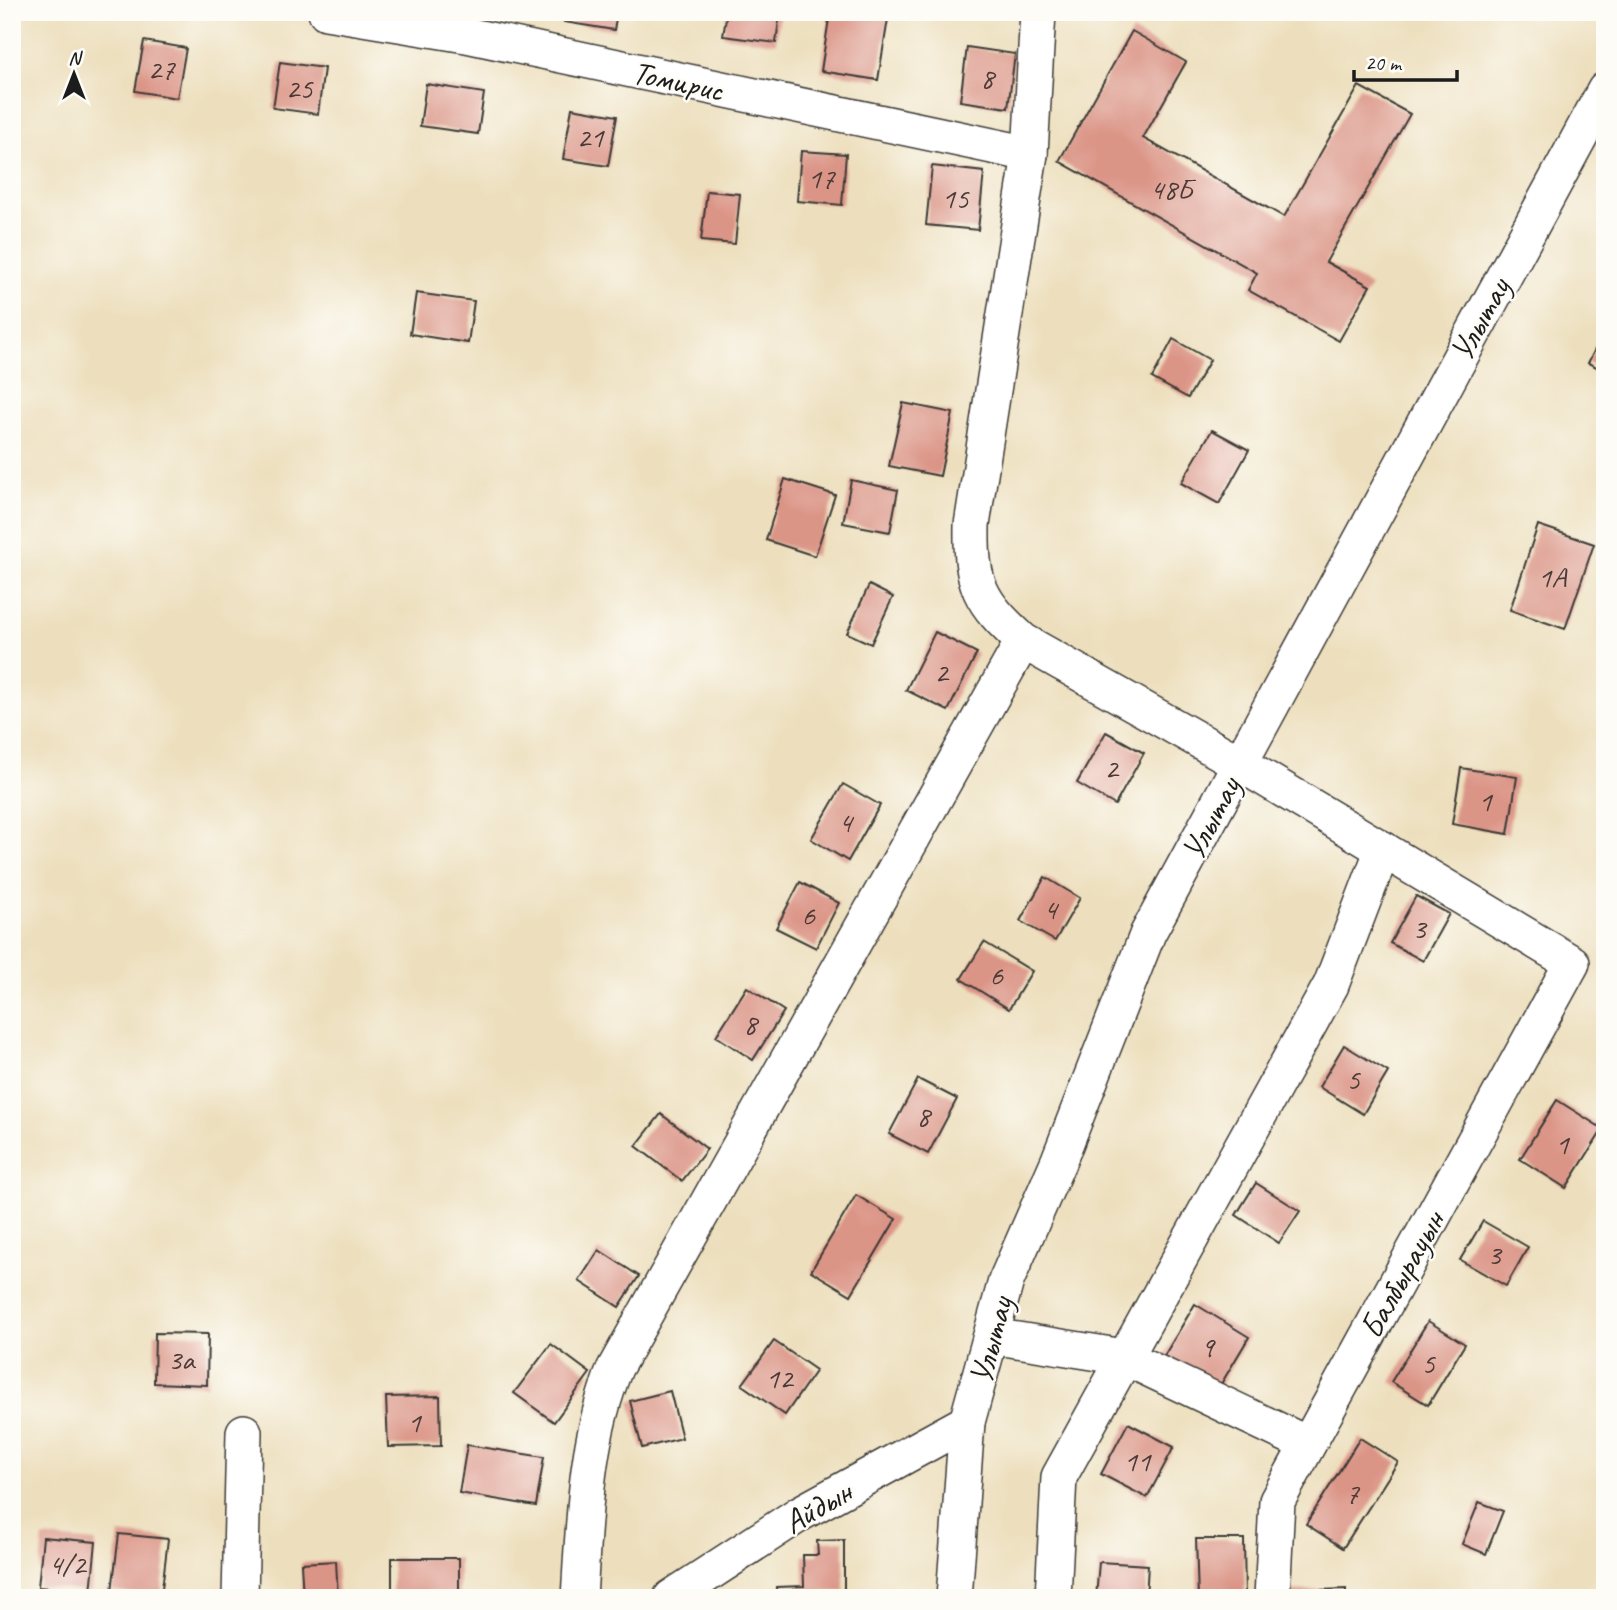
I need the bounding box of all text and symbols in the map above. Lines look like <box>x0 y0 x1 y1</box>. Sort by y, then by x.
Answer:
north arrow <box>38 38 108 108</box>
scale bar <box>1354 38 1458 82</box>
text: N <box>68 46 83 70</box>
house number: 27 <box>148 50 176 88</box>
text: 20 m <box>1365 50 1403 76</box>
street label: Томирис <box>629 51 729 111</box>
house number: 8 <box>980 59 996 97</box>
house number: 25 <box>286 69 314 107</box>
house number: 21 <box>577 118 605 156</box>
house number: 17 <box>808 159 836 197</box>
house number: 48Б <box>1150 170 1197 208</box>
house number: 15 <box>942 179 970 217</box>
street label: Улытау <box>1440 268 1521 368</box>
house number: 1А <box>1538 558 1568 596</box>
house number: 2 <box>934 653 950 691</box>
house number: 2 <box>1104 749 1120 787</box>
street label: Улытау <box>1172 767 1251 867</box>
house number: 1 <box>1478 782 1493 820</box>
house number: 4 <box>838 803 854 841</box>
house number: 4 <box>1043 890 1059 928</box>
house number: 6 <box>801 896 816 934</box>
house number: 3 <box>1412 909 1428 947</box>
house number: 6 <box>989 956 1004 994</box>
house number: 8 <box>743 1005 759 1043</box>
house number: 5 <box>1346 1060 1361 1098</box>
house number: 8 <box>916 1097 932 1135</box>
house number: 1 <box>1555 1125 1570 1163</box>
street label: Балбырауын <box>1350 1201 1455 1346</box>
house number: 3 <box>1487 1235 1503 1273</box>
street label: Улытау <box>959 1290 1023 1388</box>
house number: 9 <box>1200 1328 1216 1366</box>
house number: 3а <box>168 1340 196 1378</box>
house number: 5 <box>1421 1344 1436 1382</box>
house number: 12 <box>766 1359 795 1397</box>
house number: 1 <box>407 1403 422 1441</box>
house number: 11 <box>1124 1442 1152 1480</box>
street label: Айдын <box>776 1469 861 1543</box>
house number: 7 <box>1345 1474 1360 1512</box>
house number: 4/2 <box>49 1545 88 1583</box>

